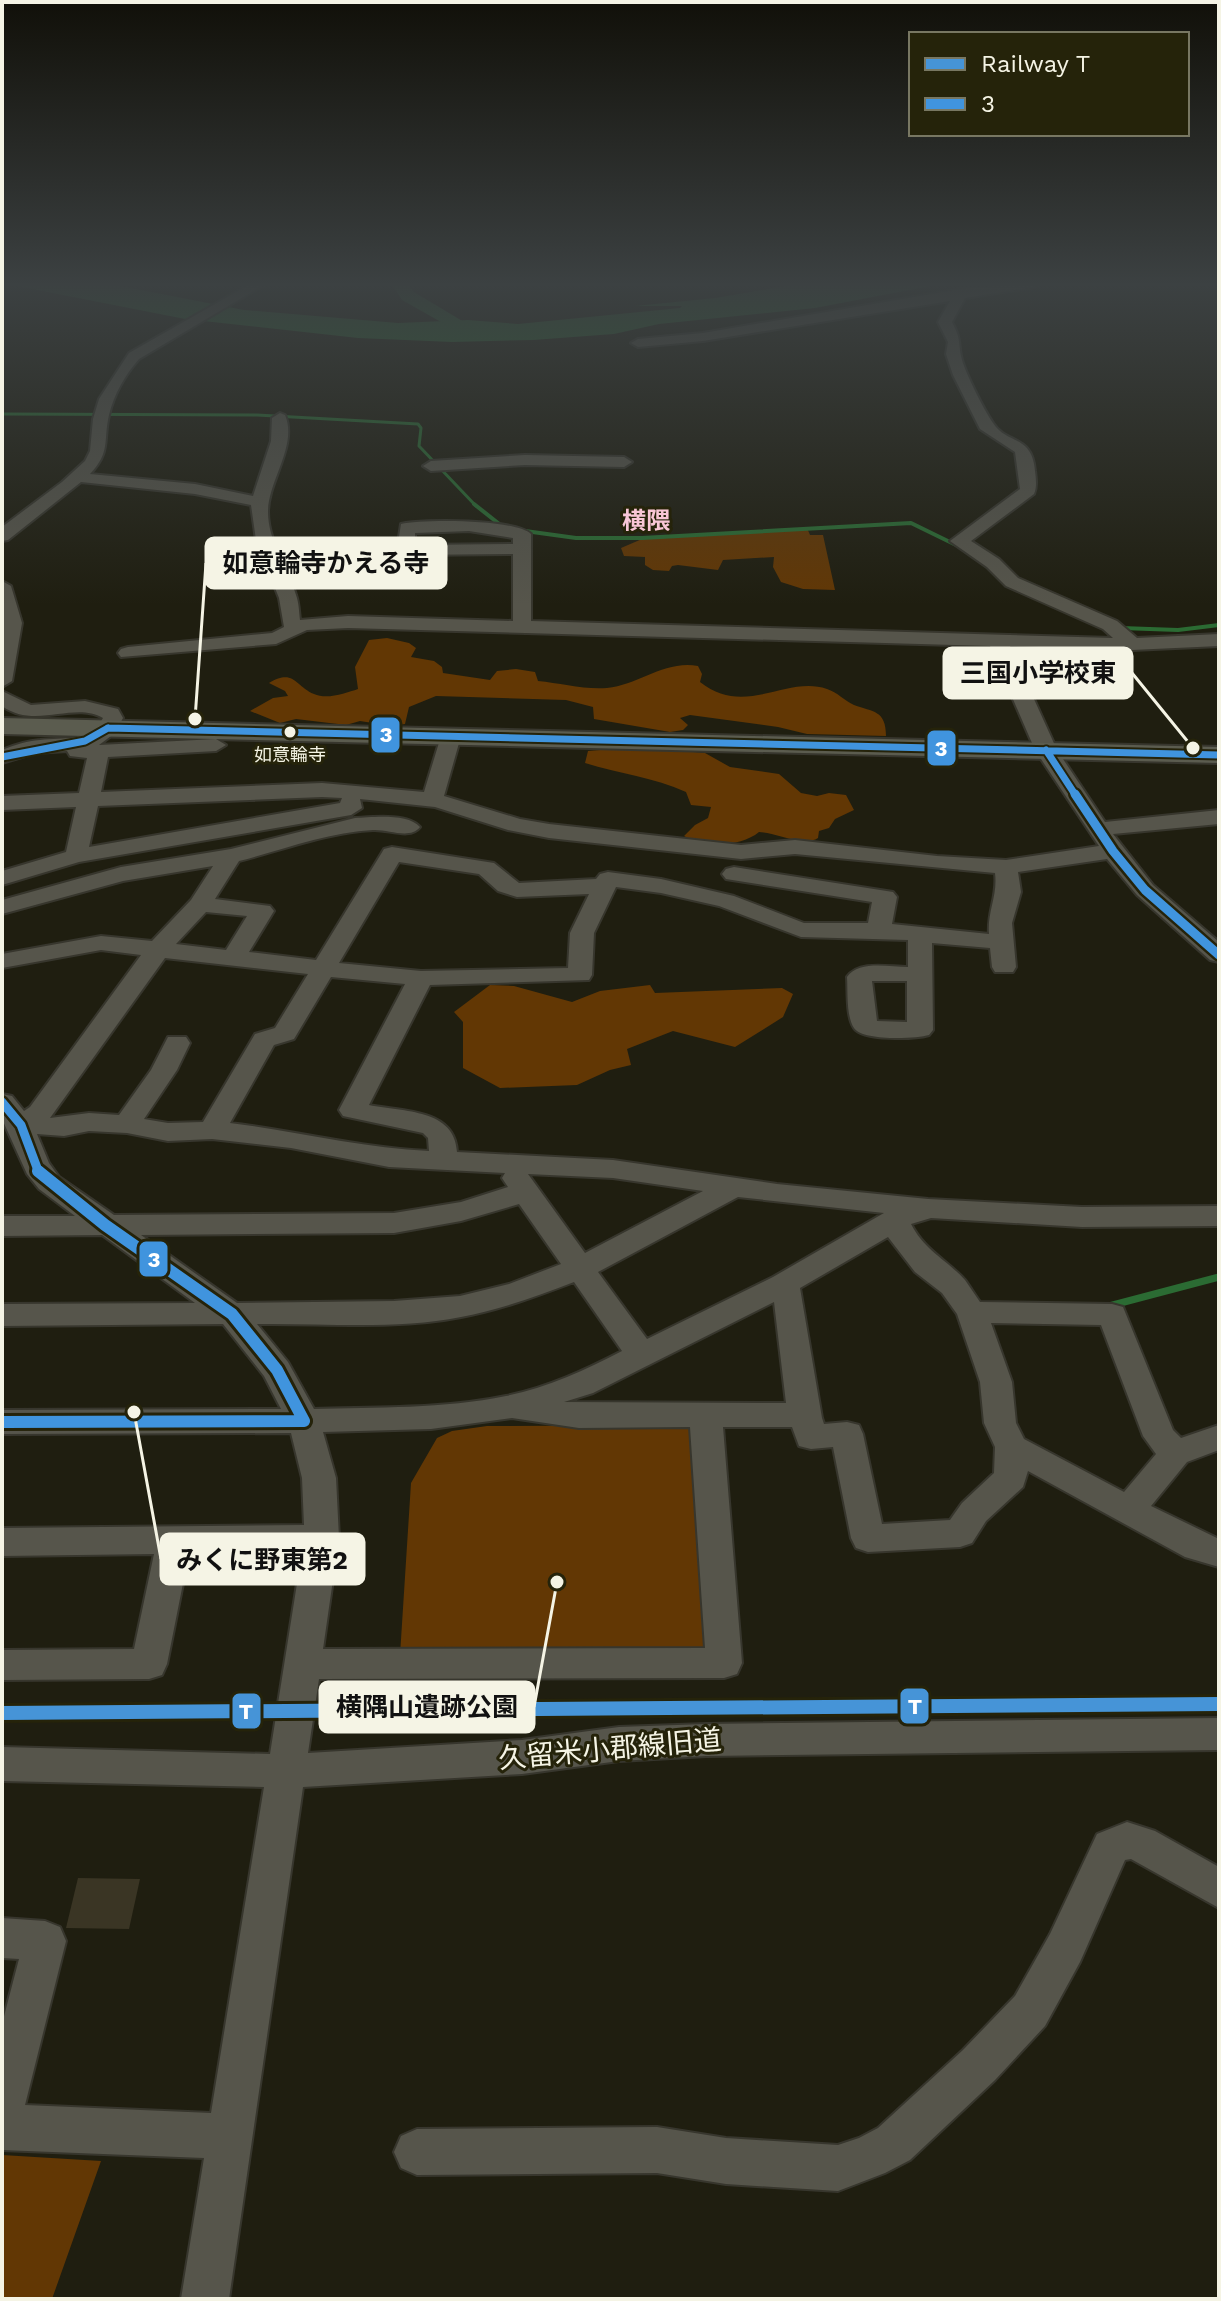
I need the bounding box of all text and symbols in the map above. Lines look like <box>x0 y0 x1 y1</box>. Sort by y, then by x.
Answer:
legend <box>909 32 1189 136</box>
text: Railway T <box>981 50 1090 78</box>
text: 3 <box>981 90 995 118</box>
district label: 横隈 <box>622 507 670 535</box>
callout: 如意輪寺かえる寺 <box>206 538 446 588</box>
text: 如意輪寺かえる寺 <box>222 548 430 578</box>
callout: 三国小学校東 <box>944 648 1132 698</box>
text: 三国小学校東 <box>960 658 1116 688</box>
line badge: 3 <box>370 716 401 754</box>
text: 3 <box>379 722 393 747</box>
marker: 如意輪寺 <box>282 724 298 740</box>
line badge: 3 <box>926 729 957 767</box>
text: 3 <box>934 736 948 761</box>
place label: 如意輪寺 <box>254 744 326 765</box>
line badge: 3 <box>138 1240 169 1278</box>
text: 3 <box>147 1247 161 1272</box>
callout: みくに野東第2 <box>161 1534 364 1584</box>
text: みくに野東第2 <box>176 1545 348 1575</box>
callout: 横隅山遺跡公園 <box>320 1682 534 1732</box>
line badge: T <box>899 1687 930 1725</box>
line badge: T <box>231 1692 262 1730</box>
text: 横隅山遺跡公園 <box>336 1692 518 1722</box>
text: T <box>908 1694 922 1719</box>
text: T <box>239 1699 253 1724</box>
street label: 久留米小郡線旧道 <box>497 1723 723 1775</box>

